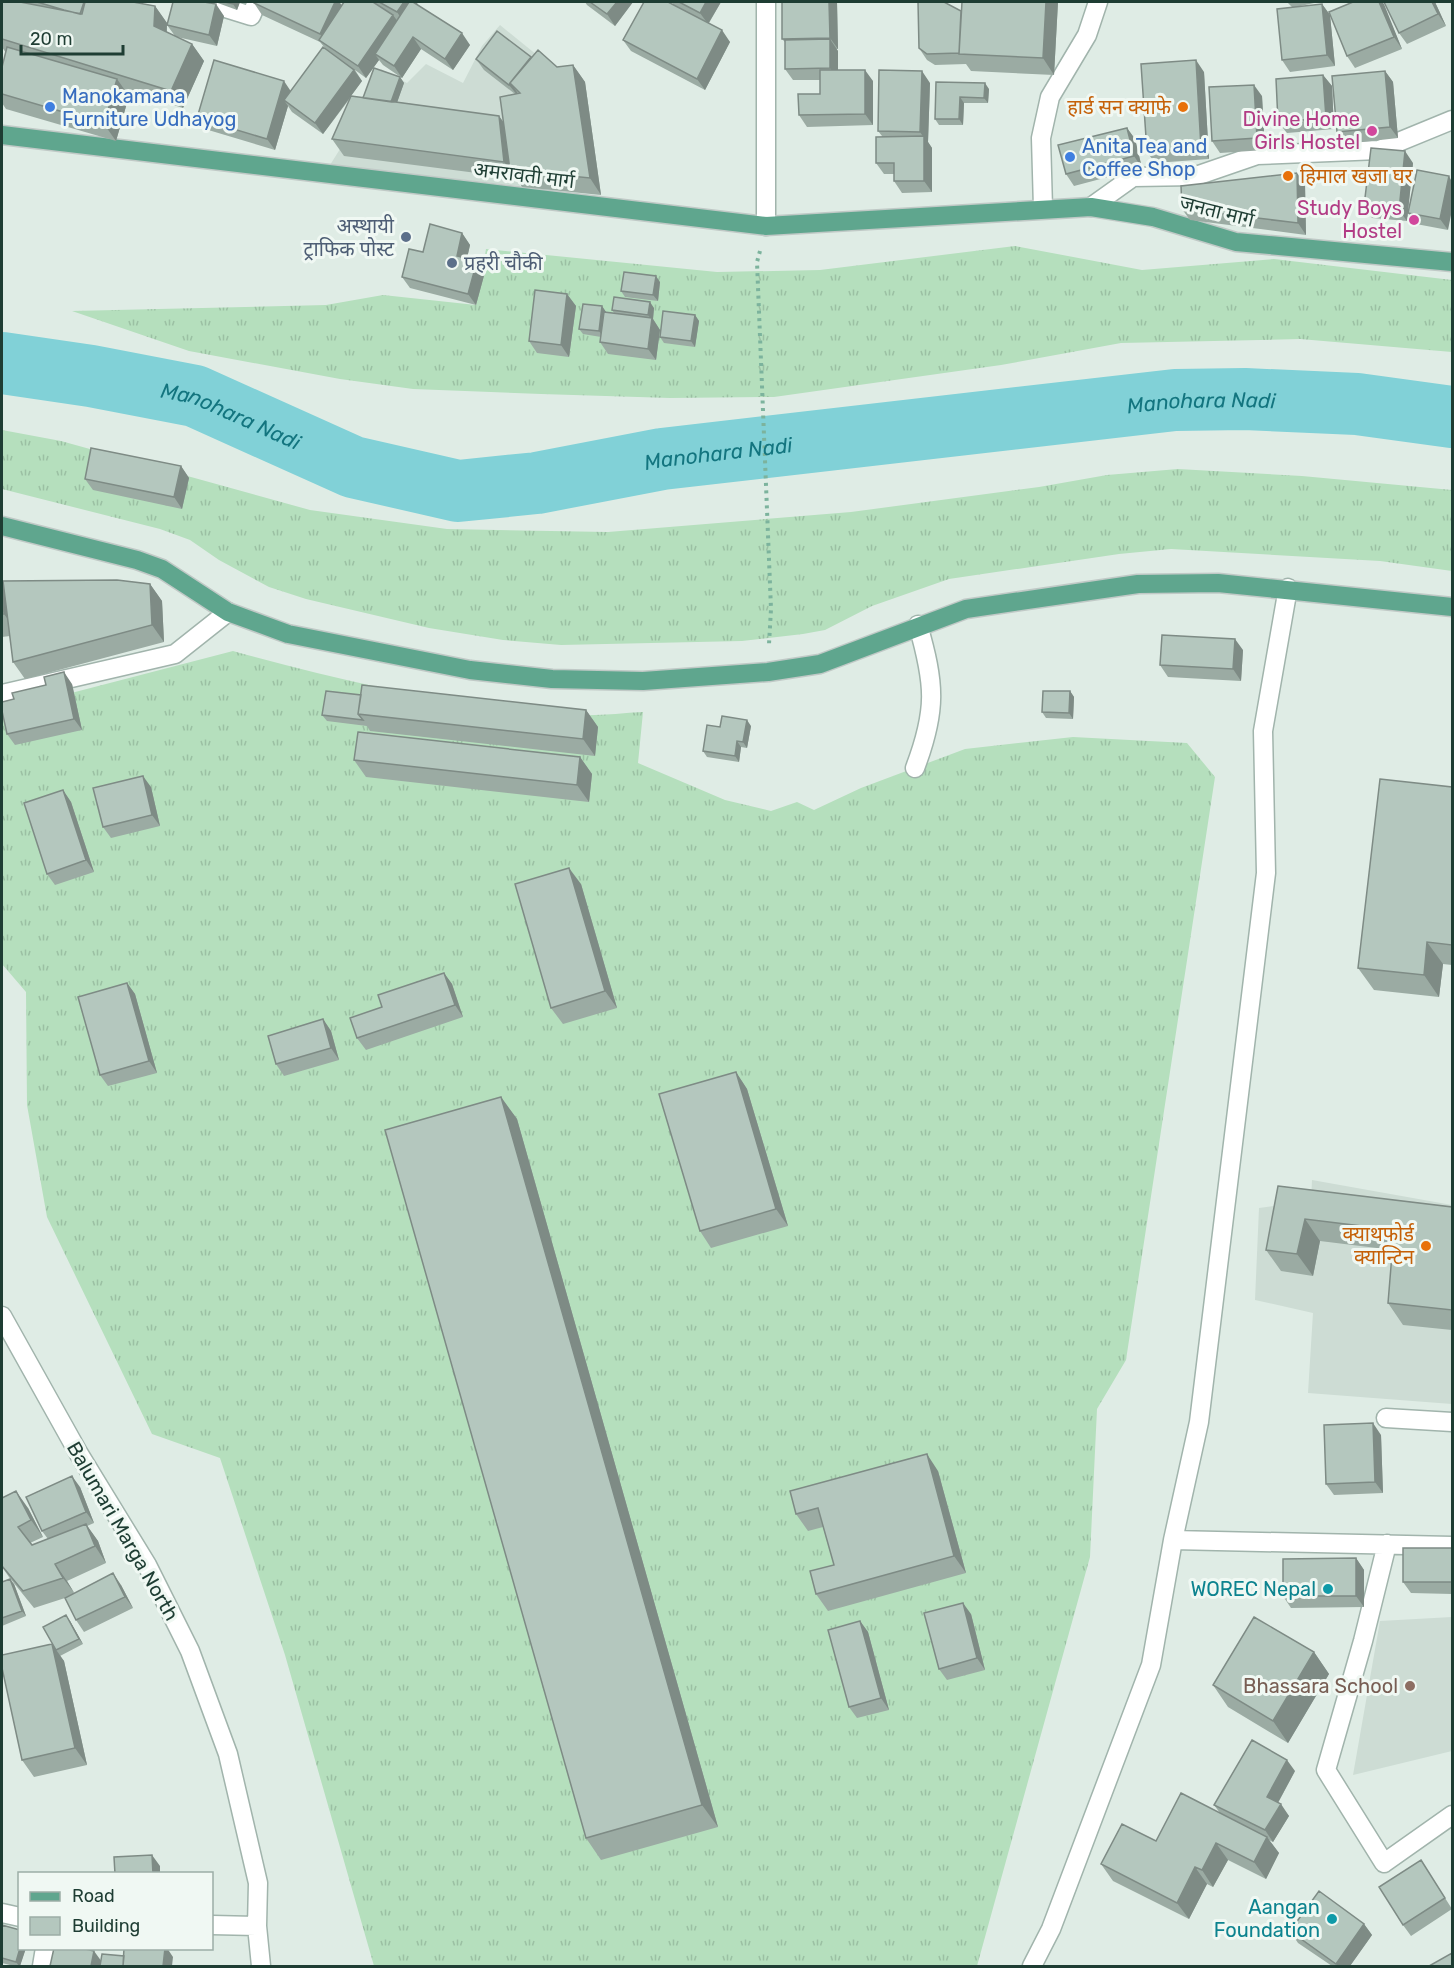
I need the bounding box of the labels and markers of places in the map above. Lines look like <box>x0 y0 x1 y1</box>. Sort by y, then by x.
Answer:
place label: Manokamana Furniture Udhayog <box>62 84 236 131</box>
place label: हार्ड सन क्याफे <box>1067 95 1172 119</box>
marker: Manokamana Furniture Udhayog <box>43 100 57 114</box>
marker: हार्ड सन क्याफे <box>1176 100 1190 114</box>
place label: Divine Home Girls Hostel <box>1243 107 1360 154</box>
marker: Divine Home Girls Hostel <box>1365 124 1379 138</box>
place label: Anita Tea and Coffee Shop <box>1082 134 1207 181</box>
marker: Anita Tea and Coffee Shop <box>1063 150 1077 164</box>
place label: हिमाल खजा घर <box>1300 164 1413 188</box>
marker: हिमाल खजा घर <box>1281 169 1295 183</box>
place label: Study Boys Hostel <box>1297 196 1402 243</box>
marker: Study Boys Hostel <box>1407 213 1421 227</box>
place label: अस्थायी ट्राफिक पोस्ट <box>303 214 395 261</box>
marker: अस्थायी ट्राफिक पोस्ट <box>399 230 413 244</box>
place label: प्रहरी चौकी <box>464 251 543 275</box>
marker: प्रहरी चौकी <box>445 256 459 270</box>
place label: क्याथफोर्ड क्यान्टिन <box>1342 1222 1415 1269</box>
marker: क्याथफोर्ड क्यान्टिन <box>1419 1239 1433 1253</box>
place label: WOREC Nepal <box>1190 1577 1316 1601</box>
marker: WOREC Nepal <box>1321 1582 1335 1596</box>
place label: Bhassara School <box>1243 1674 1398 1698</box>
marker: Bhassara School <box>1403 1679 1417 1693</box>
place label: Aangan Foundation <box>1214 1895 1320 1942</box>
marker: Aangan Foundation <box>1325 1912 1339 1926</box>

